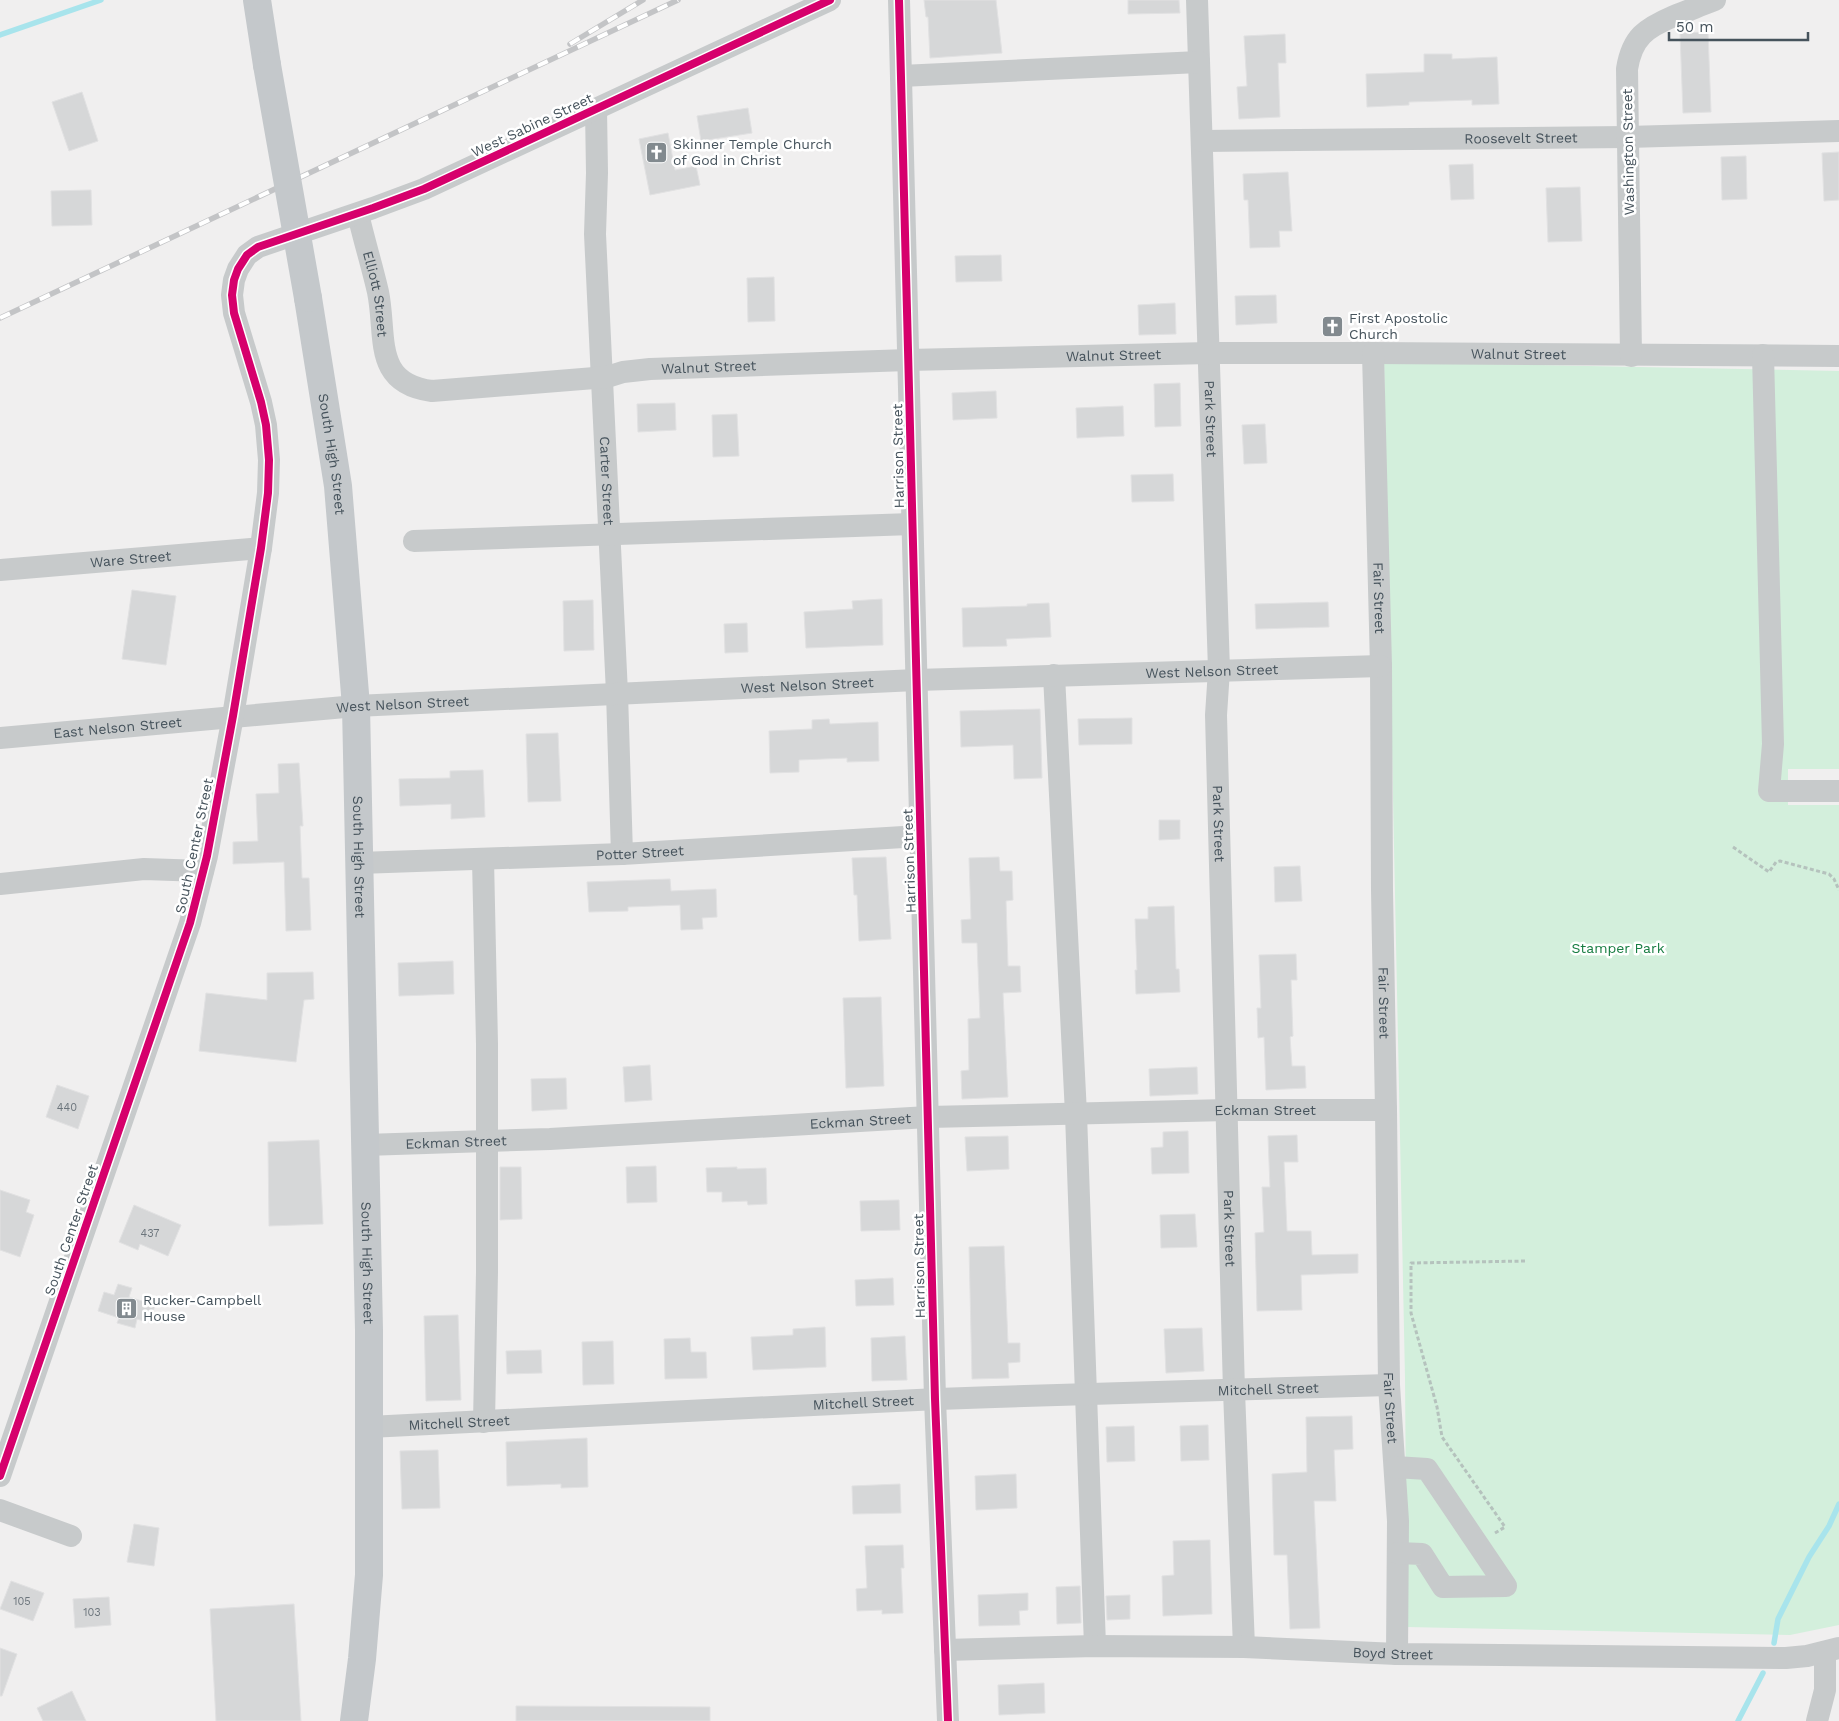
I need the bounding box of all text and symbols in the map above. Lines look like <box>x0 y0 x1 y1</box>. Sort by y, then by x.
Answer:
scale bar <box>1669 10 1808 42</box>
text: 50 m <box>1676 18 1713 36</box>
street label: Washington Street <box>1619 88 1637 215</box>
street label: West Sabine Street <box>469 90 595 160</box>
street label: Roosevelt Street <box>1464 129 1578 147</box>
place label: Skinner Temple Church of God in Christ <box>673 136 832 168</box>
church icon: Skinner Temple Church of God in Christ <box>645 140 669 164</box>
street label: Elliott Street <box>360 249 391 338</box>
place label: First Apostolic Church <box>1349 310 1448 342</box>
church icon: First Apostolic Church <box>1321 314 1345 338</box>
street label: Walnut Street <box>1066 346 1161 364</box>
street label: Walnut Street <box>1471 346 1566 362</box>
street label: Walnut Street <box>661 357 757 377</box>
street label: Park Street <box>1201 380 1220 458</box>
street label: South High Street <box>315 392 348 516</box>
street label: Harrison Street <box>889 403 907 508</box>
street label: Carter Street <box>597 436 617 526</box>
street label: Ware Street <box>89 548 172 570</box>
street label: Fair Street <box>1370 562 1388 634</box>
street label: West Nelson Street <box>1145 661 1279 681</box>
street label: West Nelson Street <box>740 674 874 696</box>
street label: West Nelson Street <box>335 693 469 716</box>
street label: East Nelson Street <box>53 714 183 741</box>
street label: South Center Street <box>172 777 216 915</box>
street label: Park Street <box>1210 785 1228 862</box>
street label: South High Street <box>350 795 368 918</box>
street label: Harrison Street <box>899 808 919 914</box>
street label: Potter Street <box>596 842 684 863</box>
park label: Stamper Park <box>1571 940 1665 956</box>
street label: Fair Street <box>1375 967 1393 1039</box>
house number: 440 <box>57 1101 77 1114</box>
street label: Eckman Street <box>1214 1102 1316 1118</box>
street label: Eckman Street <box>809 1110 912 1132</box>
street label: Eckman Street <box>405 1132 507 1152</box>
street label: South Center Street <box>41 1162 101 1298</box>
street label: Park Street <box>1221 1190 1239 1267</box>
street label: South High Street <box>358 1201 377 1324</box>
street label: Harrison Street <box>910 1213 928 1318</box>
house number: 437 <box>141 1227 159 1240</box>
place label: Rucker-Campbell House <box>143 1292 262 1324</box>
building icon: Rucker-Campbell House <box>115 1296 139 1320</box>
street label: Fair Street <box>1381 1372 1401 1444</box>
street label: Mitchell Street <box>1217 1380 1319 1399</box>
street label: Mitchell Street <box>812 1392 914 1413</box>
street label: Mitchell Street <box>408 1412 510 1433</box>
house number: 105 <box>13 1595 31 1608</box>
house number: 103 <box>83 1606 101 1619</box>
street label: Boyd Street <box>1352 1644 1433 1662</box>

